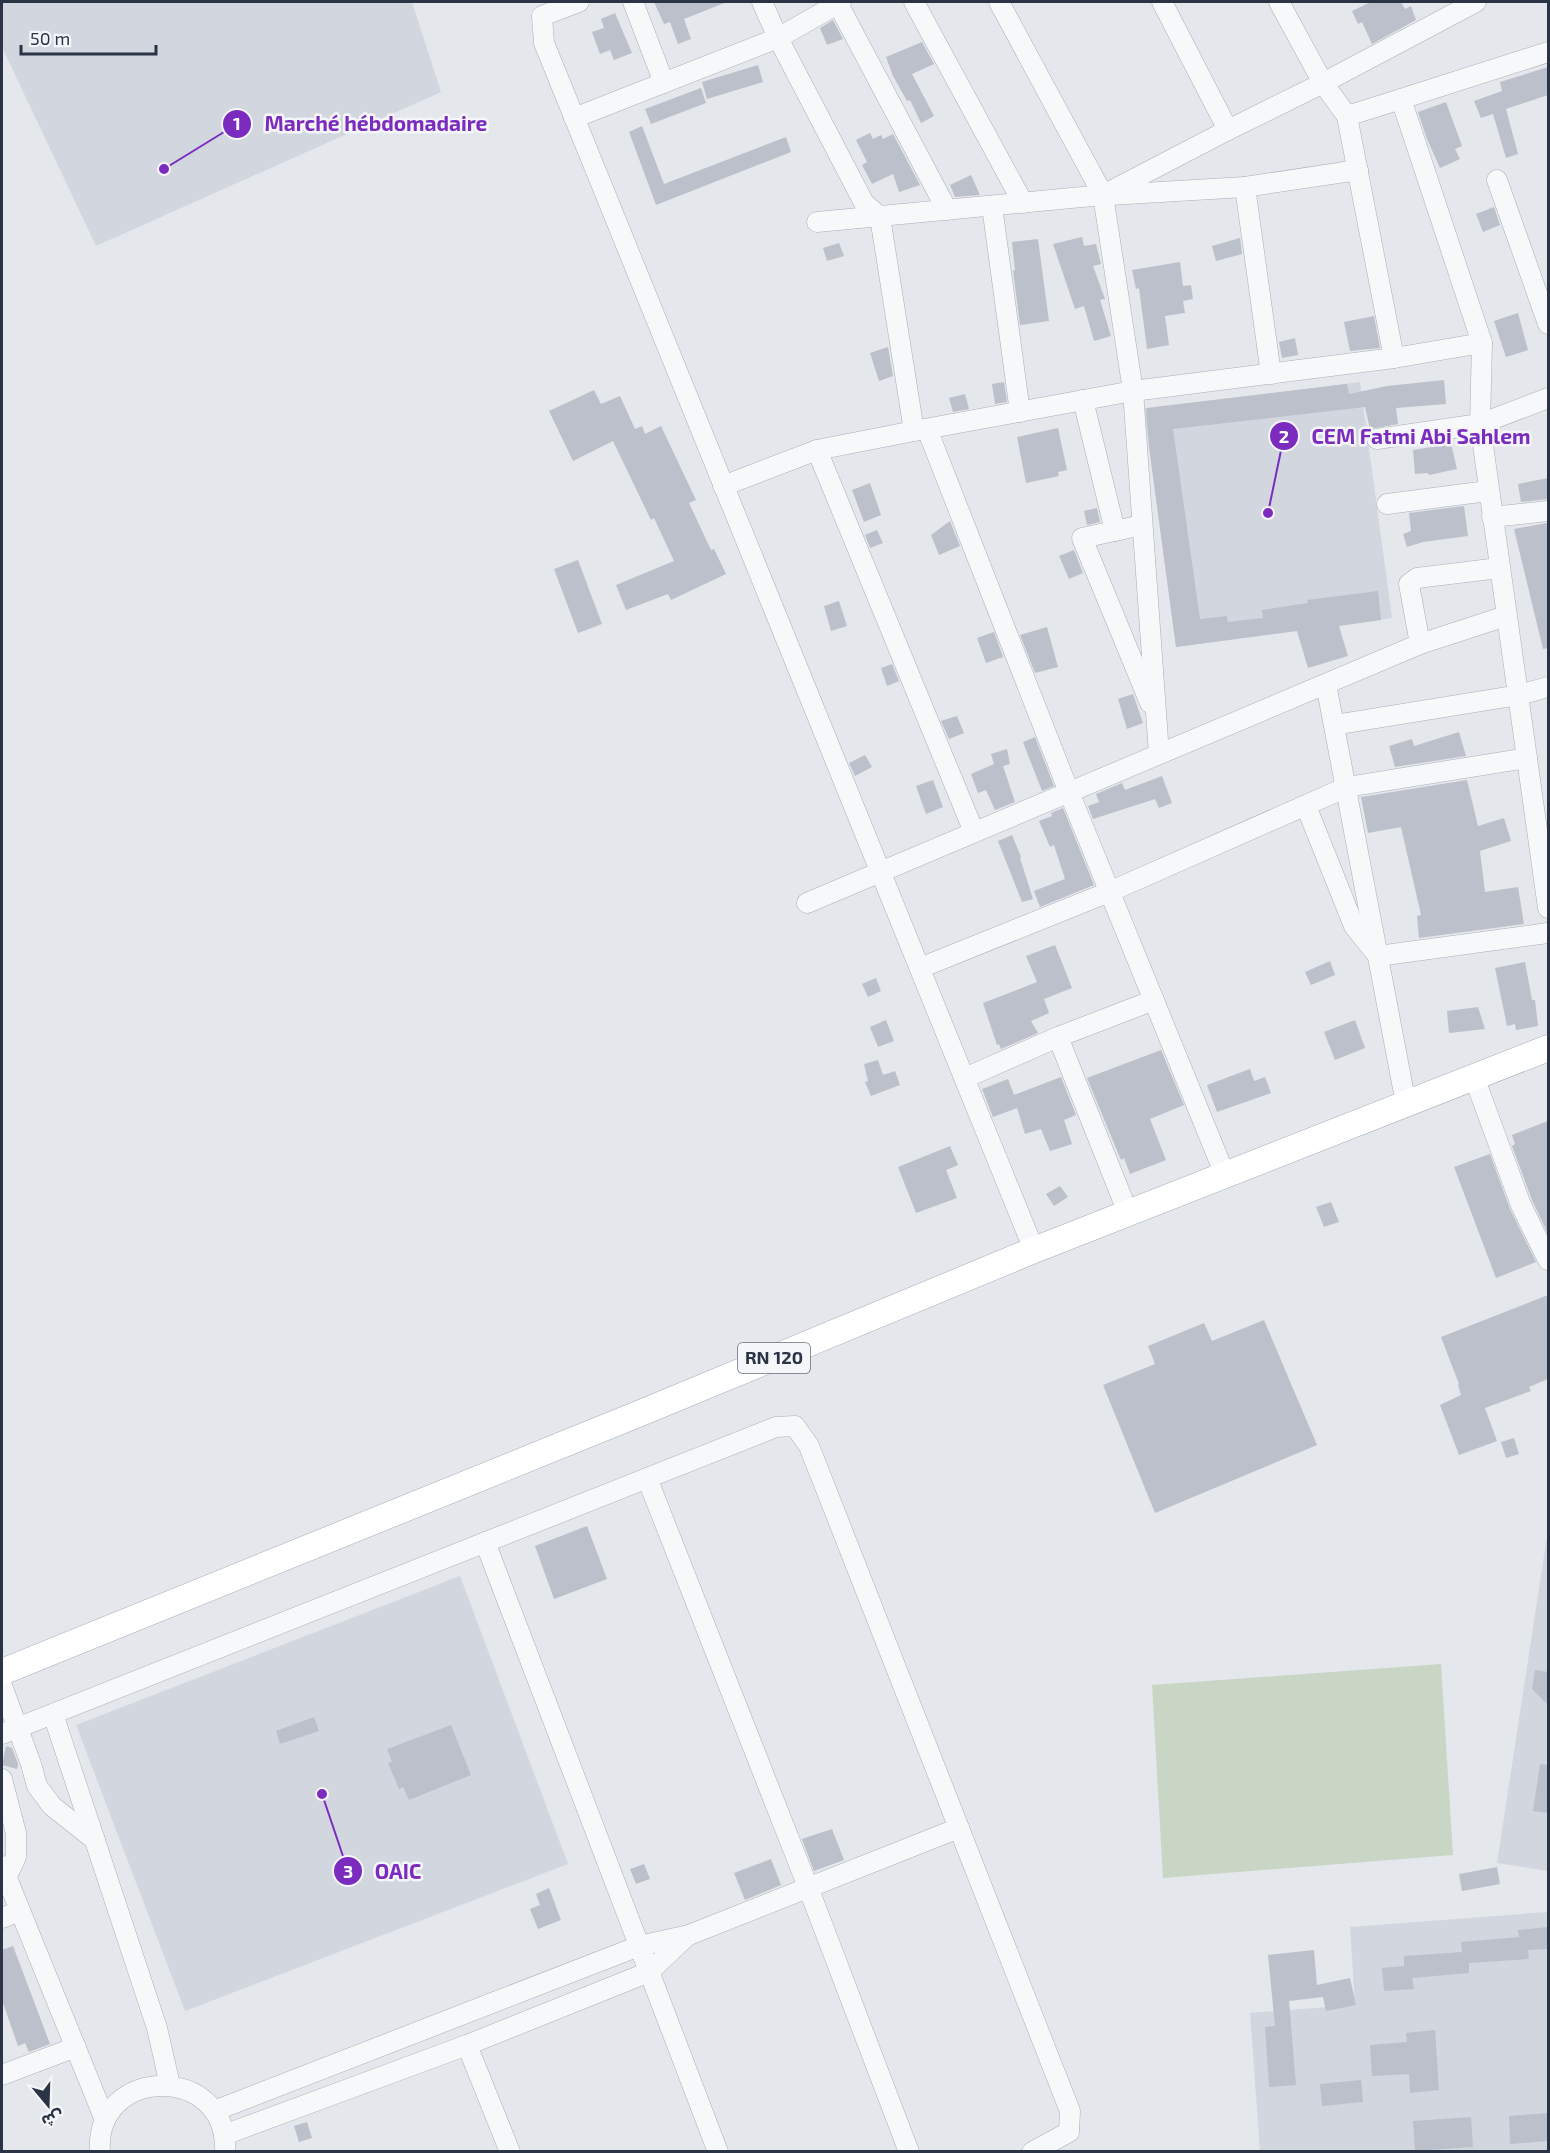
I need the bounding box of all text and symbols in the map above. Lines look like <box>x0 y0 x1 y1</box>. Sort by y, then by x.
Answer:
scale bar <box>21 18 156 56</box>
text: 50 m <box>30 27 70 49</box>
callout: Marché hébdomadaire <box>222 104 499 143</box>
text: Marché hébdomadaire <box>265 110 488 135</box>
text: 1 <box>233 112 241 134</box>
callout: CEM Fatmi Abi Sahlem <box>1269 417 1543 456</box>
text: CEM Fatmi Abi Sahlem <box>1311 423 1531 448</box>
text: 2 <box>1279 425 1289 447</box>
road number: RN 120 <box>738 1343 810 1373</box>
callout: OAIC <box>333 1852 433 1891</box>
text: OAIC <box>375 1858 421 1883</box>
text: 3 <box>343 1860 353 1882</box>
north arrow <box>18 2075 78 2135</box>
text: ش <box>39 2106 67 2132</box>

